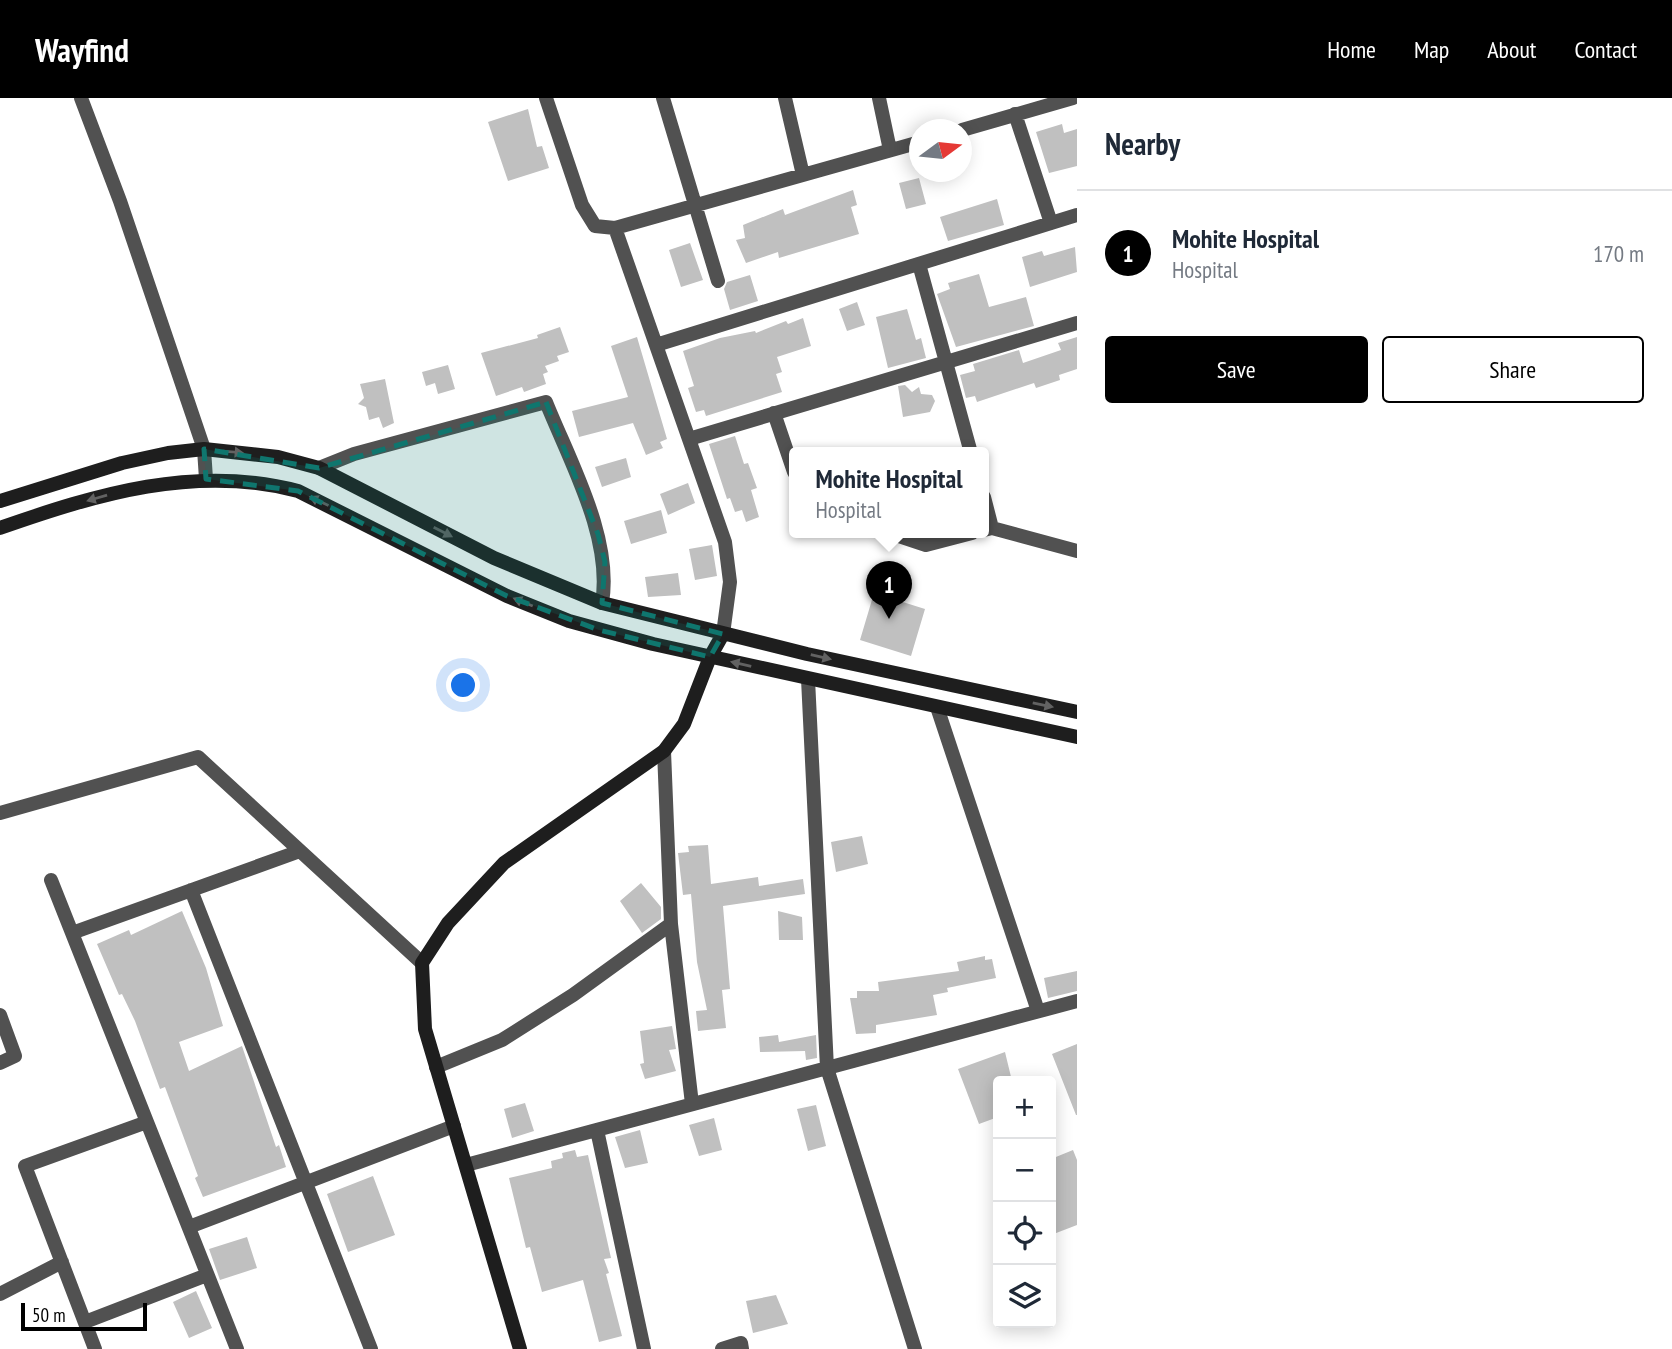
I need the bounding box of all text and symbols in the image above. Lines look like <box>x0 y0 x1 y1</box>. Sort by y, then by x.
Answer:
text: Wayfind <box>35 28 129 71</box>
text: Home <box>1327 34 1376 65</box>
text: Map <box>1414 34 1449 65</box>
text: About <box>1487 34 1536 65</box>
text: Contact <box>1574 34 1637 65</box>
north arrow <box>909 119 972 182</box>
text: Nearby <box>1105 124 1180 163</box>
text: Mohite Hospital <box>1172 222 1319 255</box>
text: 1 <box>1123 239 1134 268</box>
text: 170 m <box>1593 239 1644 268</box>
text: Hospital <box>1172 255 1238 284</box>
button: Save <box>1105 336 1368 403</box>
button: Share <box>1382 336 1644 403</box>
one-way arrow <box>222 447 244 458</box>
popup <box>789 447 989 538</box>
text: Mohite Hospital <box>815 462 963 495</box>
one-way arrow <box>86 493 108 504</box>
one-way arrow <box>309 495 329 507</box>
text: Hospital <box>815 495 881 524</box>
one-way arrow <box>433 526 453 537</box>
pin: 1 <box>866 561 912 619</box>
one-way arrow <box>513 596 533 608</box>
one-way arrow <box>810 652 832 663</box>
one-way arrow <box>730 658 752 669</box>
your location <box>446 668 480 702</box>
one-way arrow <box>1032 700 1054 711</box>
map controls <box>993 1076 1056 1328</box>
button: + <box>993 1076 1056 1139</box>
button: − <box>993 1139 1056 1202</box>
button: locate <box>993 1202 1056 1265</box>
button: layers <box>993 1265 1056 1328</box>
scale bar <box>21 1300 147 1332</box>
text: 50 m <box>32 1303 66 1327</box>

